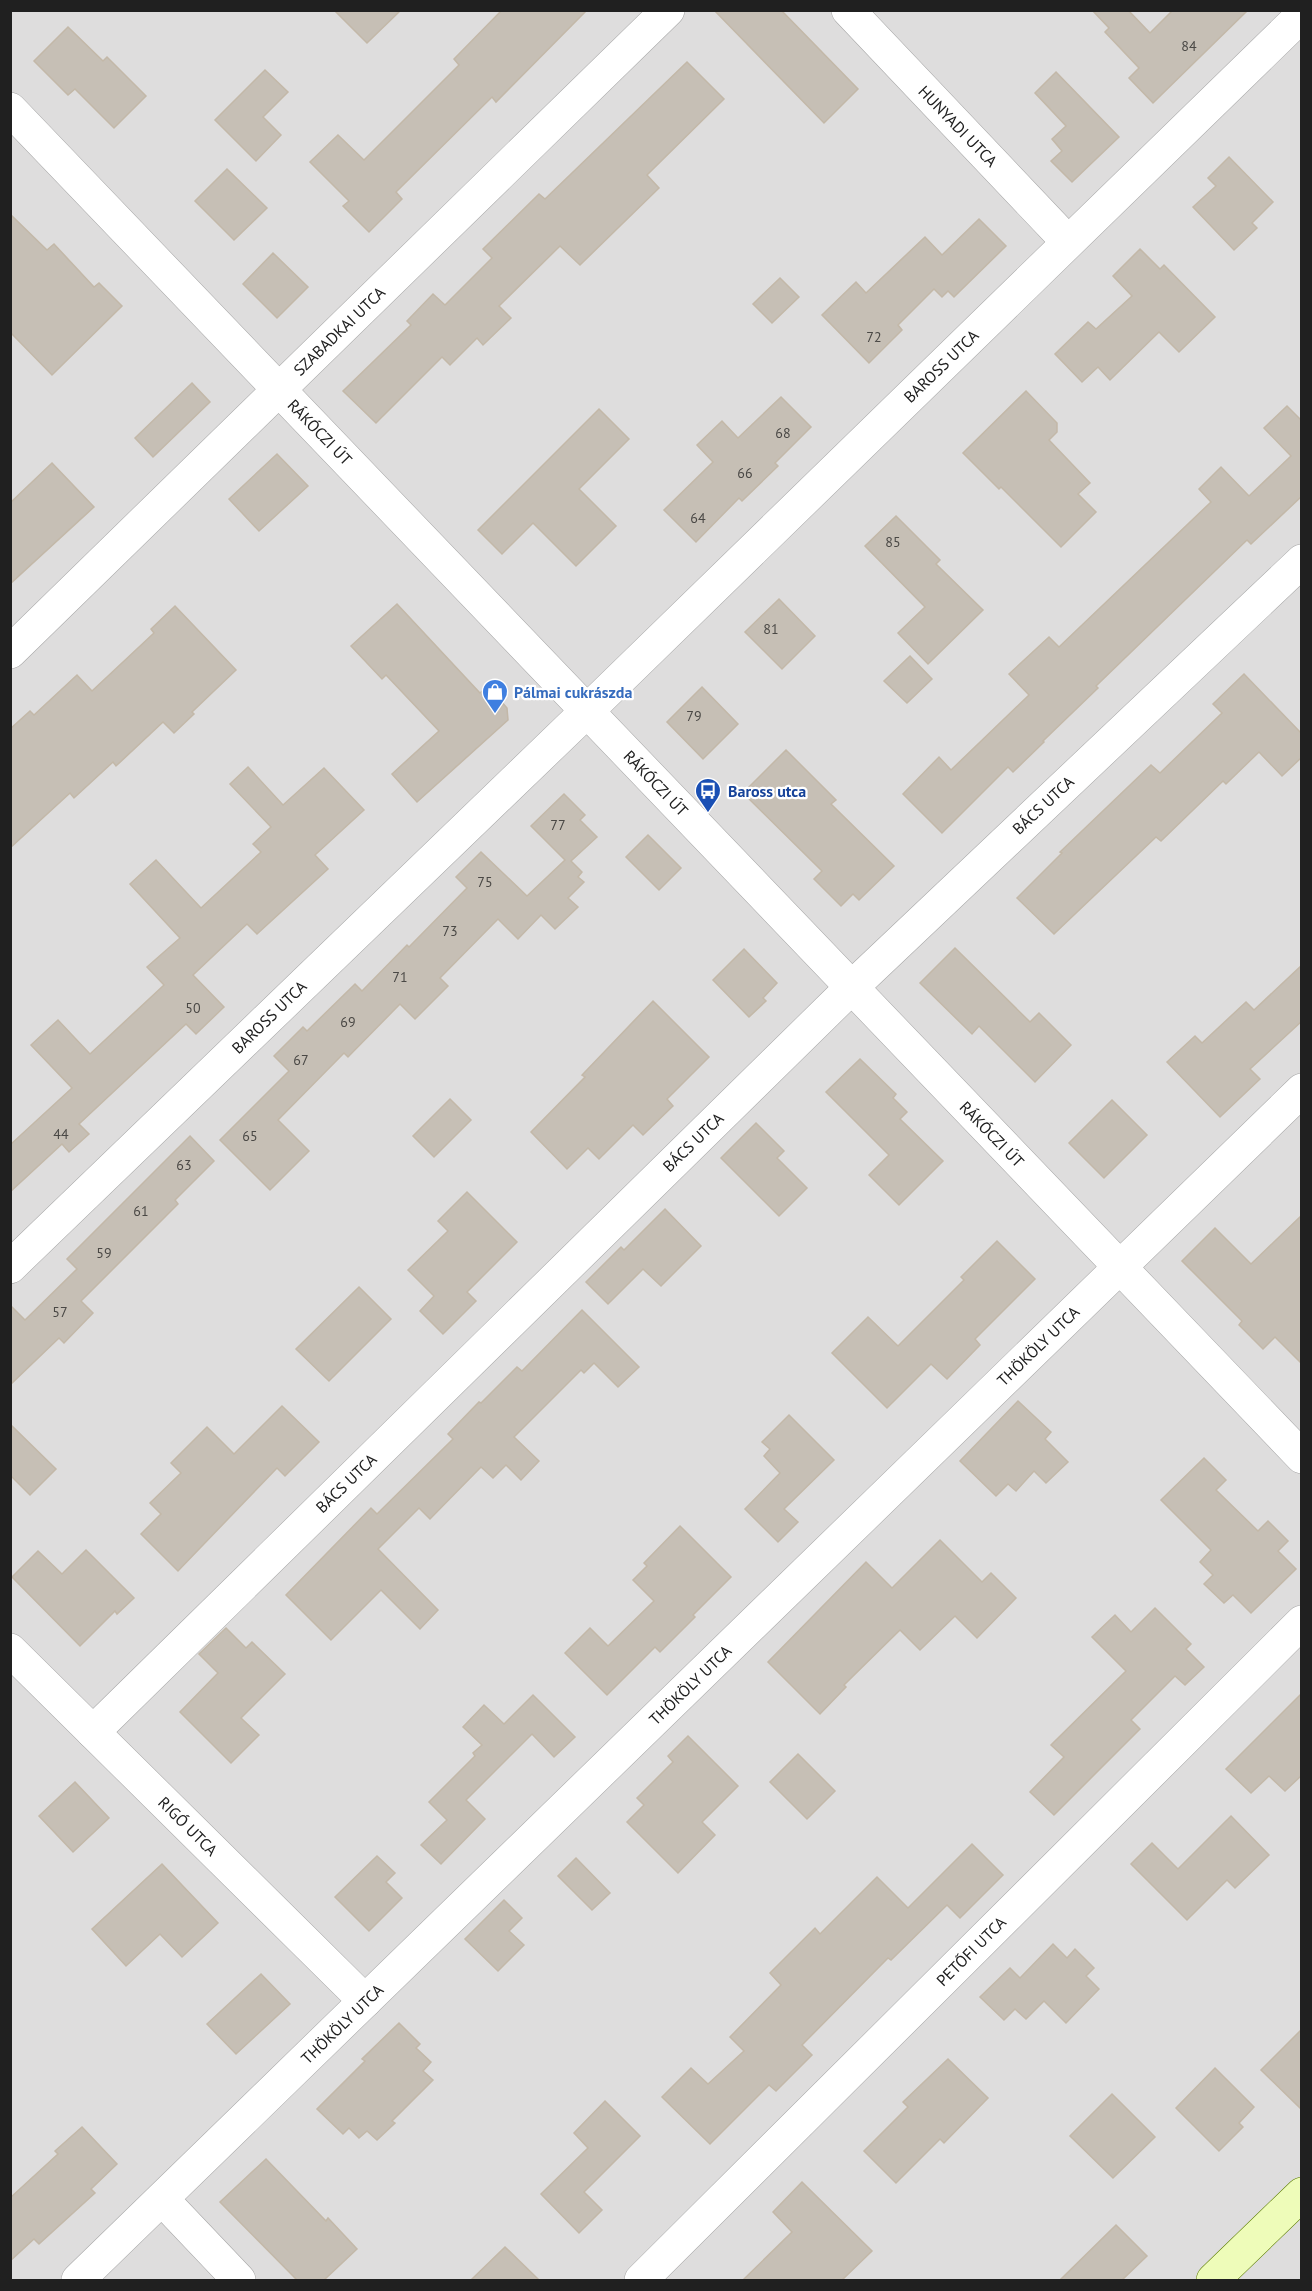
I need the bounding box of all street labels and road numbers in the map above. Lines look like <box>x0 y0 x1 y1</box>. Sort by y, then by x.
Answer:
street label: HUNYADI UTCA <box>914 81 1002 171</box>
street label: SZABADKAI UTCA <box>289 282 389 380</box>
street label: BAROSS UTCA <box>899 325 983 407</box>
street label: RÁKÓCZI ÚT <box>284 395 356 469</box>
street label: RÁKÓCZI ÚT <box>620 746 692 820</box>
street label: BÁCS UTCA <box>1008 771 1078 839</box>
street label: BAROSS UTCA <box>227 976 311 1058</box>
street label: RÁKÓCZI ÚT <box>956 1097 1028 1171</box>
street label: BÁCS UTCA <box>658 1108 728 1176</box>
street label: THÖKÖLY UTCA <box>993 1301 1084 1390</box>
street label: BÁCS UTCA <box>311 1449 381 1517</box>
street label: THÖKÖLY UTCA <box>645 1640 736 1729</box>
street label: RIGÓ UTCA <box>154 1792 222 1860</box>
street label: PETŐFI UTCA <box>932 1912 1010 1990</box>
street label: THÖKÖLY UTCA <box>297 1979 388 2068</box>

